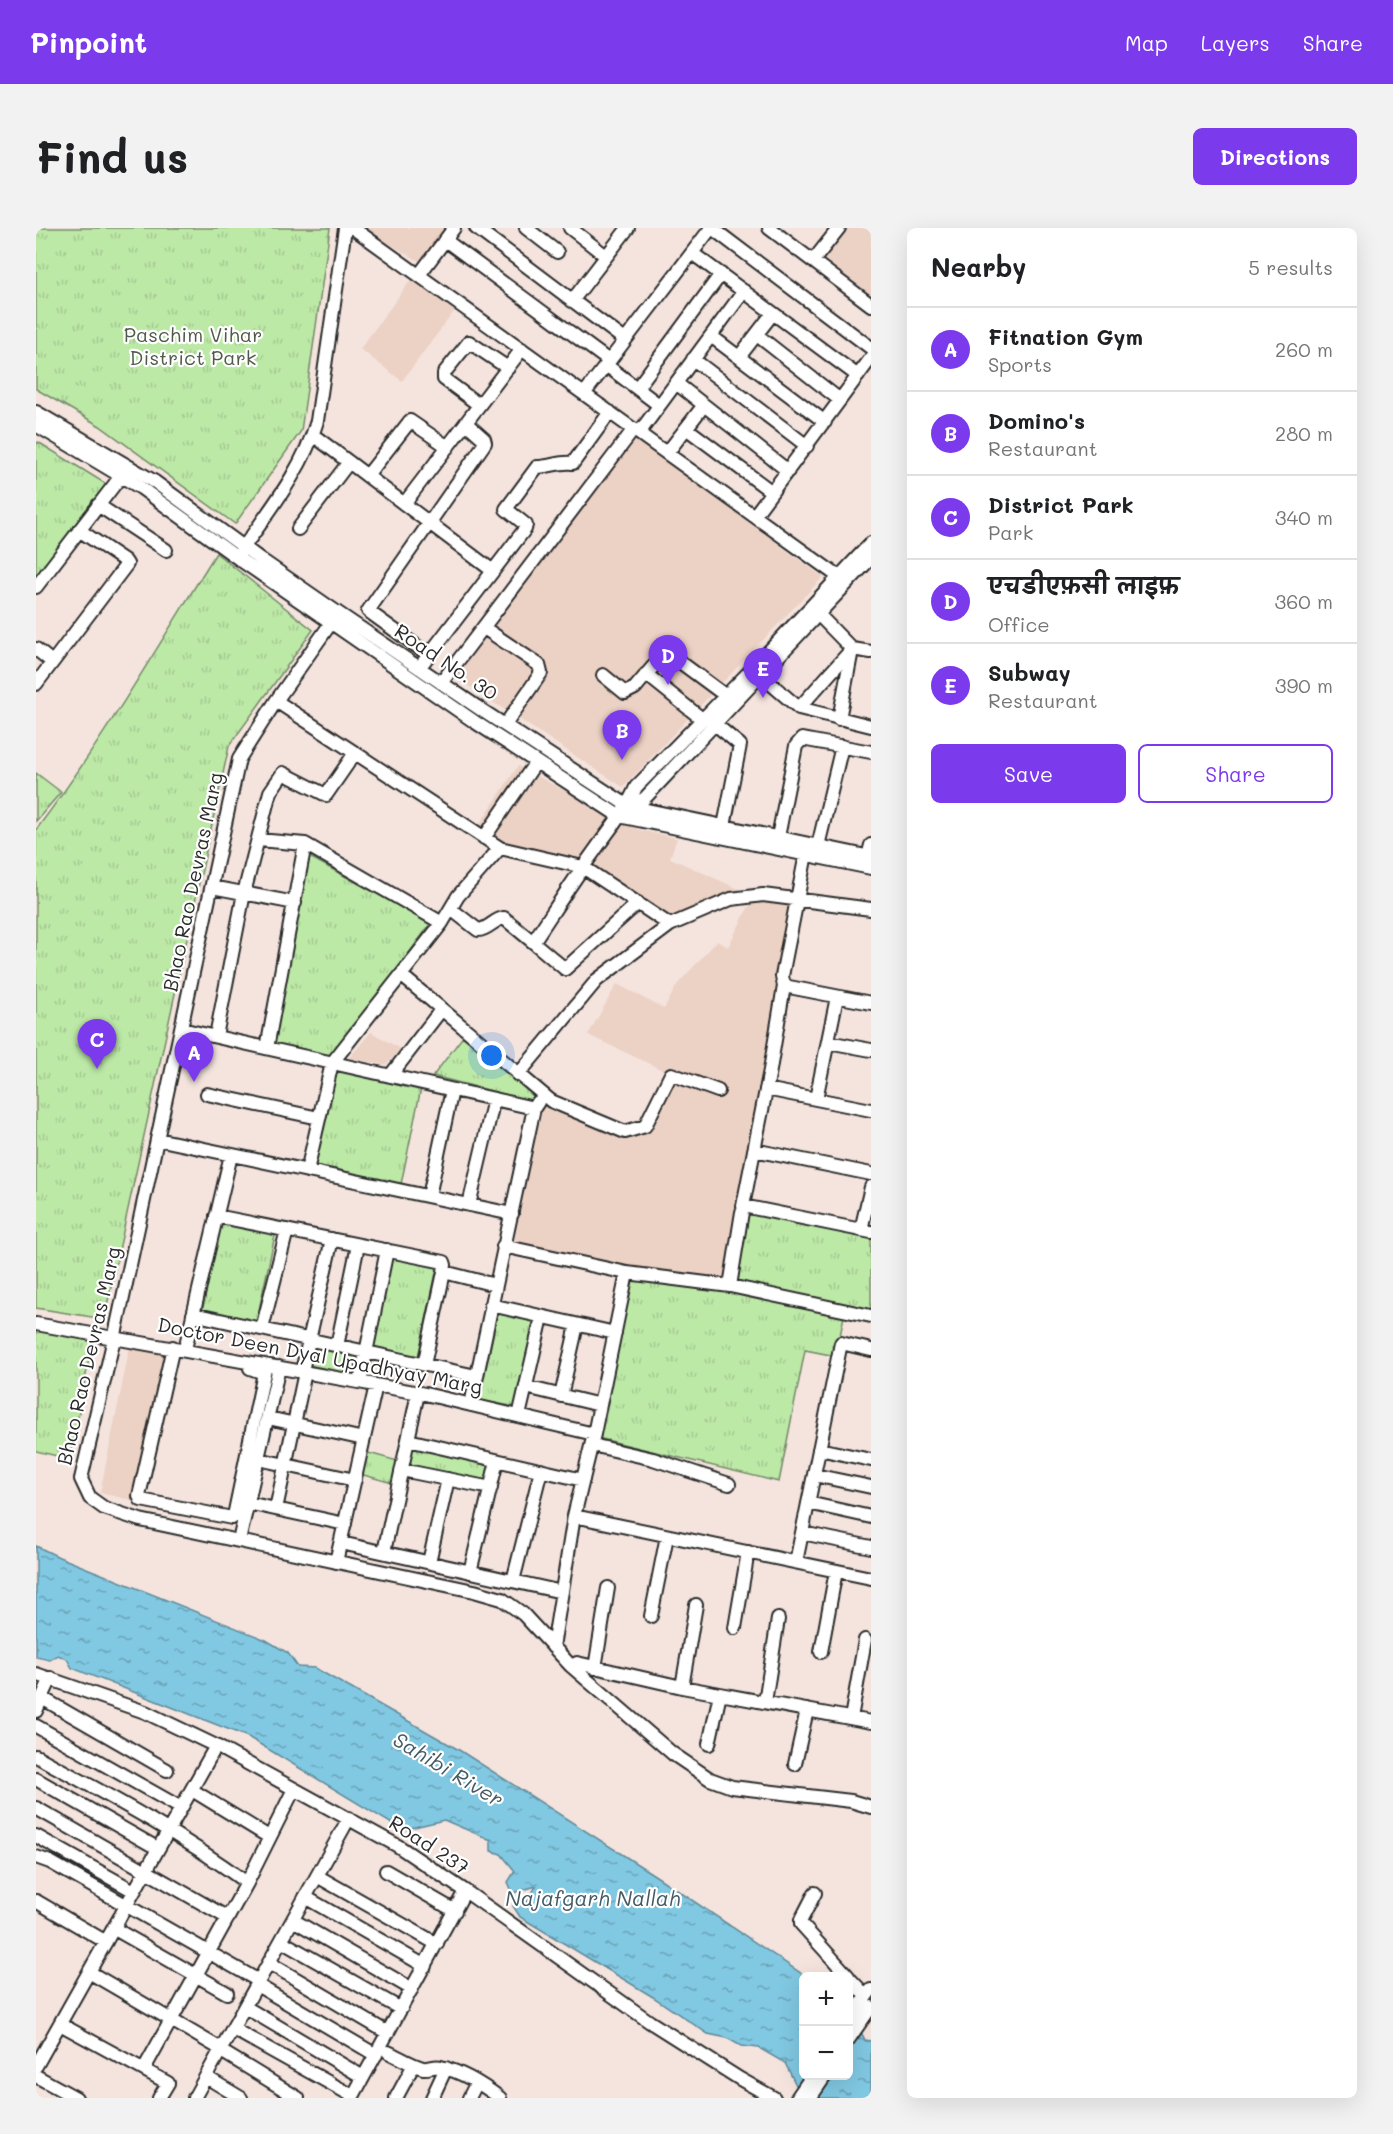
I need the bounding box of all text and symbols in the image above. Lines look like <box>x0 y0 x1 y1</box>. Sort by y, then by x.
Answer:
text: Pinpoint <box>30 24 147 60</box>
text: Map <box>1125 29 1168 56</box>
text: Layers <box>1201 29 1270 56</box>
text: Share <box>1303 29 1363 56</box>
button: Directions <box>1193 128 1357 185</box>
text: Find us <box>36 129 188 184</box>
text: Nearby <box>931 250 1026 284</box>
text: 5 results <box>1248 254 1333 280</box>
park label: Paschim Vihar District Park <box>124 321 262 370</box>
text: Fitnation Gym <box>988 322 1143 351</box>
text: A <box>944 336 957 362</box>
text: 260 m <box>1275 336 1333 362</box>
text: Sports <box>988 351 1052 377</box>
text: Domino's <box>988 406 1085 435</box>
text: B <box>944 420 957 446</box>
text: 280 m <box>1275 420 1333 446</box>
text: Restaurant <box>988 435 1098 461</box>
text: District Park <box>988 490 1134 519</box>
text: C <box>943 504 958 530</box>
text: 340 m <box>1275 504 1333 530</box>
text: Park <box>988 519 1033 545</box>
text: एचडीएफ़सी लाइफ़ <box>988 571 1179 600</box>
text: D <box>943 588 958 614</box>
text: 360 m <box>1275 588 1333 614</box>
text: Office <box>988 611 1050 637</box>
street label: Road No. 30 <box>390 617 503 705</box>
pin: D <box>648 636 688 685</box>
pin: E <box>744 648 782 698</box>
text: Subway <box>988 658 1071 687</box>
text: E <box>944 672 957 698</box>
text: 390 m <box>1275 672 1333 698</box>
text: Restaurant <box>988 687 1098 713</box>
pin: B <box>602 710 642 760</box>
button: Save <box>931 744 1126 803</box>
button: Share <box>1138 744 1333 803</box>
street label: Bhao Rao Devras Marg <box>156 770 228 994</box>
pin: C <box>78 1020 116 1069</box>
pin: A <box>174 1032 214 1082</box>
your location <box>477 1041 506 1070</box>
street label: Bhao Rao Devras Marg <box>50 1244 126 1468</box>
street label: Doctor Deen Dyal Upadhyay Marg <box>156 1311 485 1399</box>
water label: Sahibi River <box>389 1725 509 1812</box>
street label: Road 237 <box>385 1809 474 1880</box>
water label: Najafgarh Nallah <box>505 1884 681 1911</box>
map controls <box>799 1972 853 2080</box>
button: + <box>799 1972 853 2026</box>
button: − <box>799 2026 853 2080</box>

